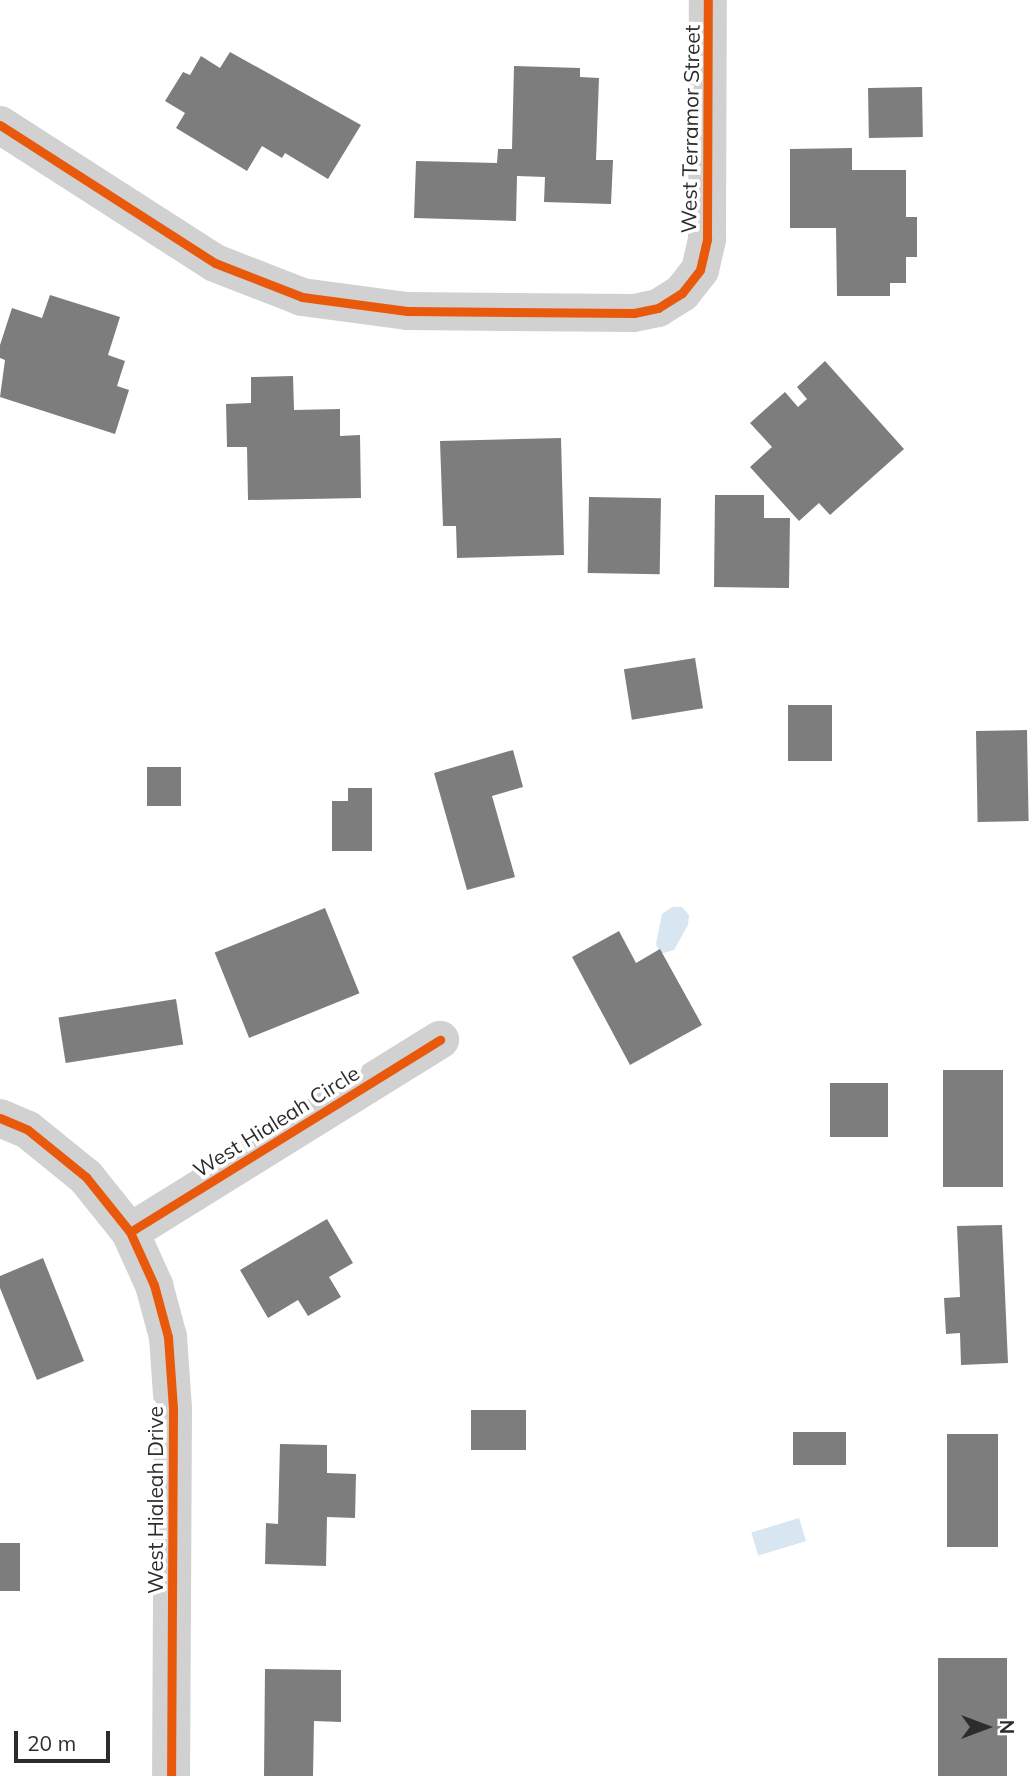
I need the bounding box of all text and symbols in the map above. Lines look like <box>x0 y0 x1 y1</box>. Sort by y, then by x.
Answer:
street label: West Terramor Street <box>676 25 704 233</box>
street label: West Hialeah Circle <box>188 1060 364 1182</box>
street label: West Hialeah Drive <box>142 1406 168 1594</box>
north arrow <box>951 1692 1021 1762</box>
scale bar <box>18 1716 114 1760</box>
text: N <box>995 1720 1019 1734</box>
text: 20 m <box>27 1730 76 1756</box>

